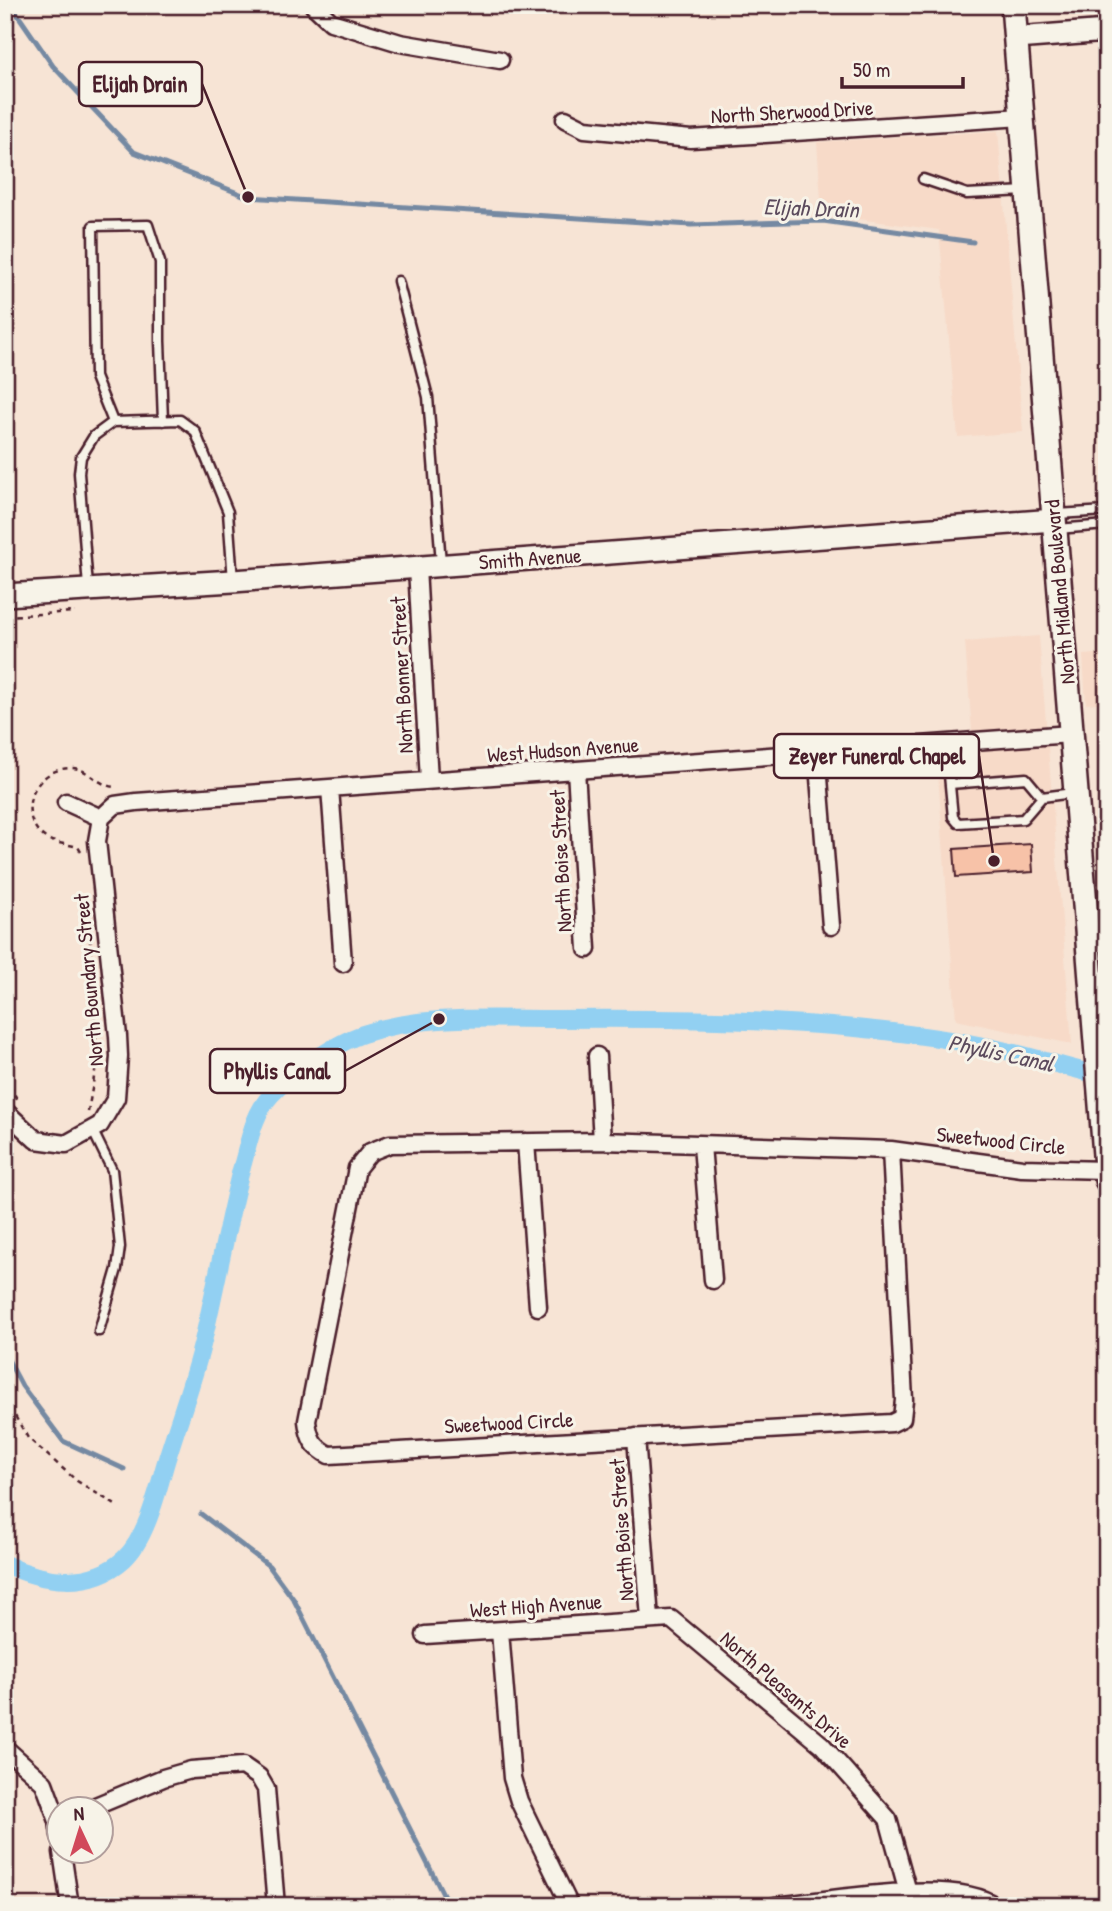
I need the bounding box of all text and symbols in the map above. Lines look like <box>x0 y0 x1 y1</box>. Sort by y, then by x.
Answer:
scale bar <box>842 46 963 90</box>
text: 50 m <box>853 55 890 84</box>
callout: Elijah Drain <box>79 62 202 106</box>
text: Elijah Drain <box>92 68 188 99</box>
street label: North Sherwood Drive <box>710 93 874 130</box>
water label: Elijah Drain <box>763 190 861 225</box>
street label: North Midland Boulevard <box>1037 499 1082 685</box>
street label: Smith Avenue <box>478 540 582 577</box>
street label: North Bonner Street <box>383 595 420 754</box>
street label: West Hudson Avenue <box>486 730 640 769</box>
callout: Zeyer Funeral Chapel <box>774 734 979 778</box>
text: Zeyer Funeral Chapel <box>789 740 966 772</box>
street label: North Boise Street <box>542 788 579 933</box>
street label: North Boundary Street <box>66 892 110 1067</box>
water label: Phyllis Canal <box>945 1026 1057 1080</box>
callout: Phyllis Canal <box>210 1049 345 1093</box>
text: Phyllis Canal <box>224 1055 331 1087</box>
street label: Sweetwood Circle <box>935 1119 1067 1162</box>
street label: Sweetwood Circle <box>444 1405 574 1440</box>
street label: North Boise Street <box>602 1457 641 1602</box>
street label: West High Avenue <box>469 1586 603 1625</box>
street label: North Pleasants Drive <box>714 1624 859 1755</box>
north arrow <box>46 1796 116 1866</box>
text: N <box>73 1800 85 1826</box>

